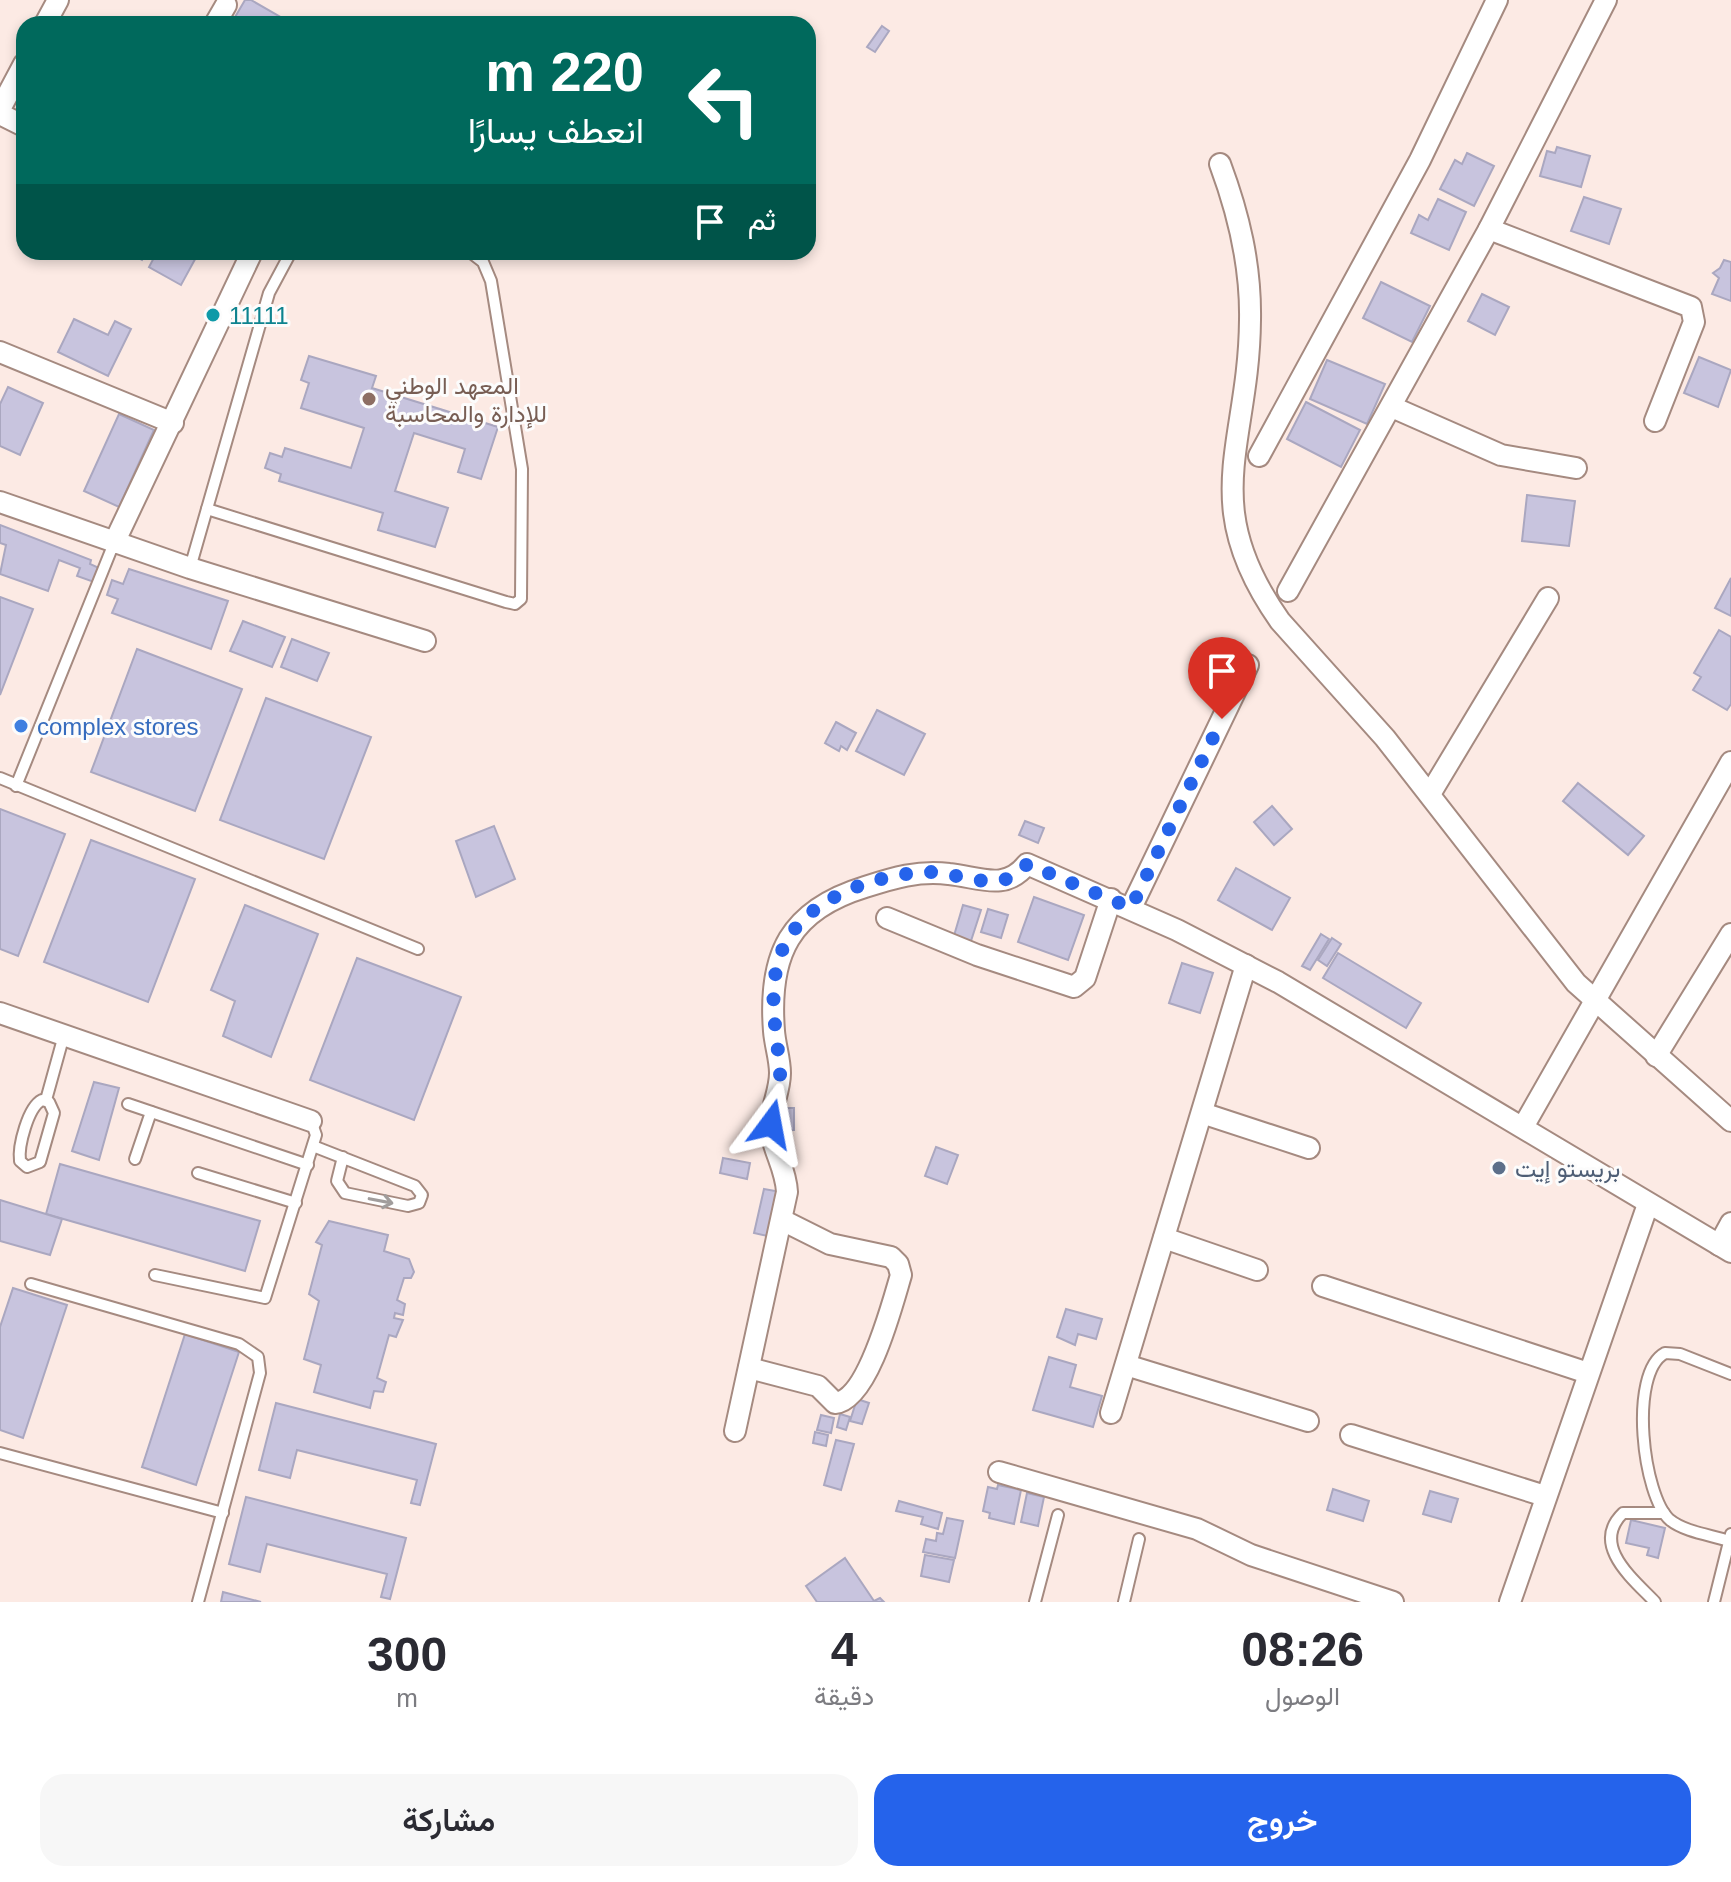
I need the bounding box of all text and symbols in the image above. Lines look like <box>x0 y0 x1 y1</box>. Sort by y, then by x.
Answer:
text: 220 m <box>485 40 644 103</box>
icon: left <box>672 48 776 152</box>
text: انعطف يسارًا <box>468 110 644 151</box>
icon: arrive <box>688 200 732 244</box>
text: ثم <box>748 203 776 236</box>
place label: 11111 <box>229 302 289 329</box>
marker: 11111 <box>204 306 222 324</box>
place label: المعهد الوطني للإدارة والمحاسبة <box>385 372 547 429</box>
marker: المعهد الوطني للإدارة والمحاسبة <box>360 390 378 408</box>
pin <box>1188 637 1256 719</box>
icon: arrive <box>1200 649 1244 693</box>
place label: complex stores <box>37 713 198 740</box>
marker: complex stores <box>12 717 30 735</box>
position arrow <box>729 1082 813 1166</box>
place label: بريستو إيت <box>1515 1155 1620 1184</box>
marker: بريستو إيت <box>1490 1159 1508 1177</box>
one-way arrow <box>368 1194 394 1209</box>
text: 4 <box>831 1623 858 1676</box>
text: 08:26 <box>1241 1623 1364 1676</box>
text: 300 <box>367 1628 447 1681</box>
text: دقيقة <box>814 1681 874 1711</box>
text: الوصول <box>1265 1681 1340 1711</box>
text: m <box>396 1683 418 1713</box>
button: مشاركة <box>40 1774 858 1866</box>
button: خروج <box>874 1774 1691 1866</box>

